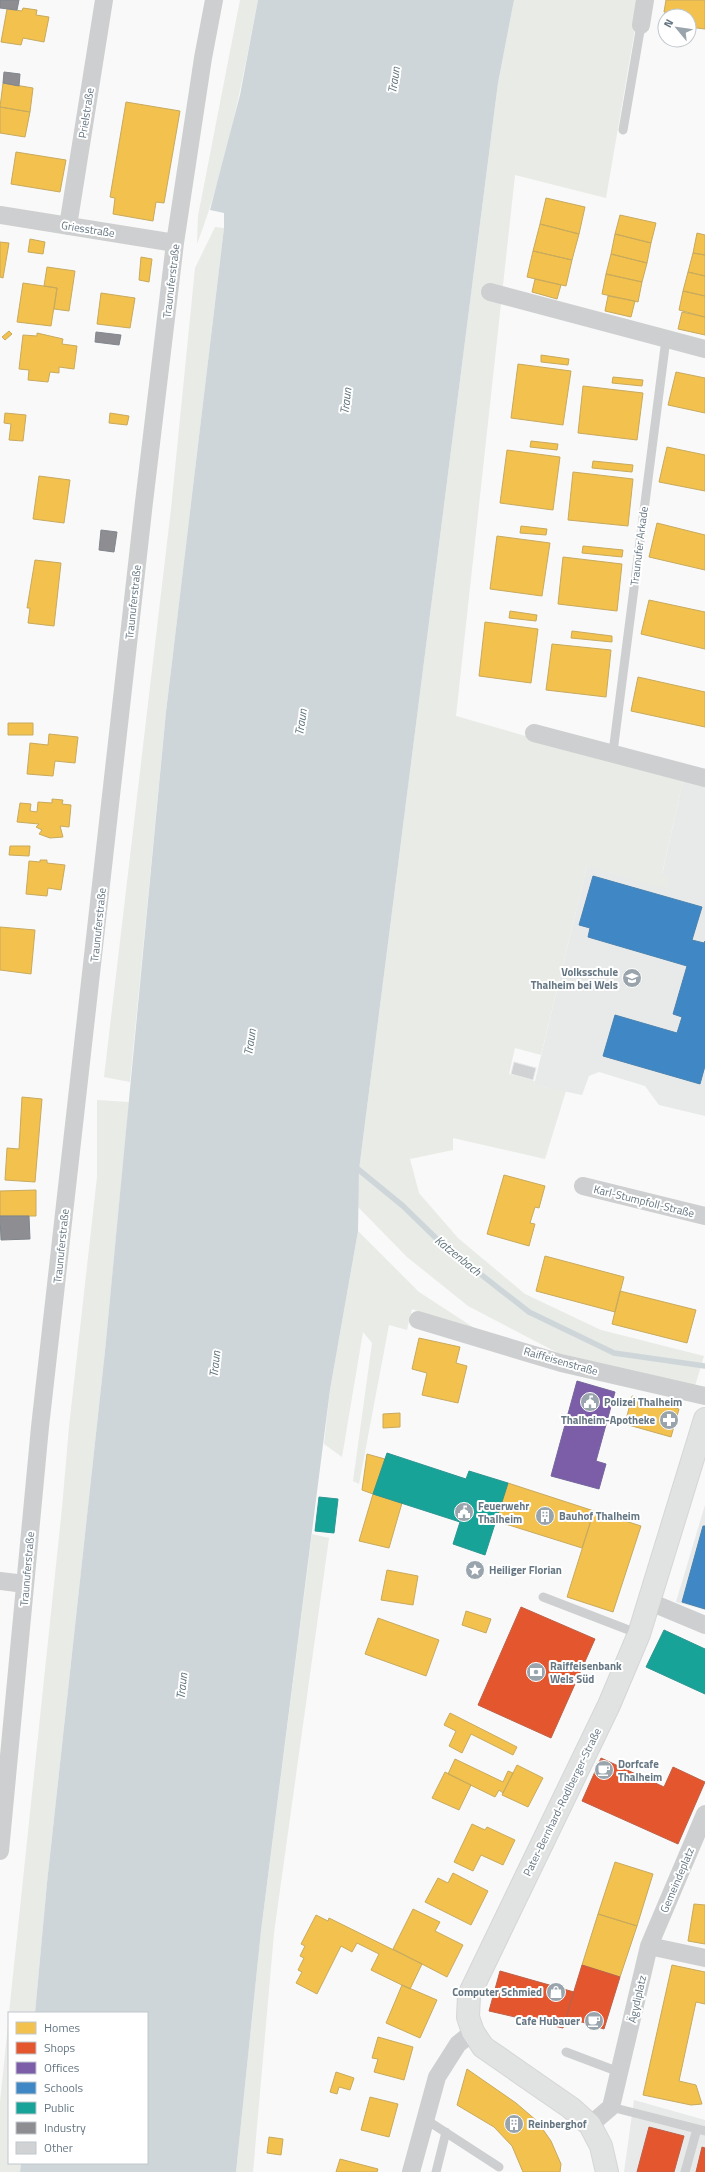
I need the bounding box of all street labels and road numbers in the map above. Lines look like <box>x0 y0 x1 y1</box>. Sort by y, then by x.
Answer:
street label: Prielstraße <box>74 86 98 139</box>
street label: Griesstraße <box>60 217 116 241</box>
street label: Traunuferstraße <box>159 242 184 319</box>
street label: Traunufer Arkade <box>626 505 652 586</box>
street label: Traunuferstraße <box>121 564 145 640</box>
street label: Traunuferstraße <box>86 887 110 963</box>
street label: Karl-Stumpfoll-Straße <box>592 1181 696 1221</box>
street label: Traunuferstraße <box>49 1208 73 1284</box>
street label: Raiffeisenstraße <box>522 1343 600 1379</box>
street label: Traunuferstraße <box>16 1531 38 1607</box>
street label: Pater-Bernhard-Rodlberger-Straße <box>519 1725 605 1879</box>
street label: Gemeindeplatz <box>656 1845 698 1915</box>
street label: Ägydiplatz <box>624 1974 650 2024</box>

